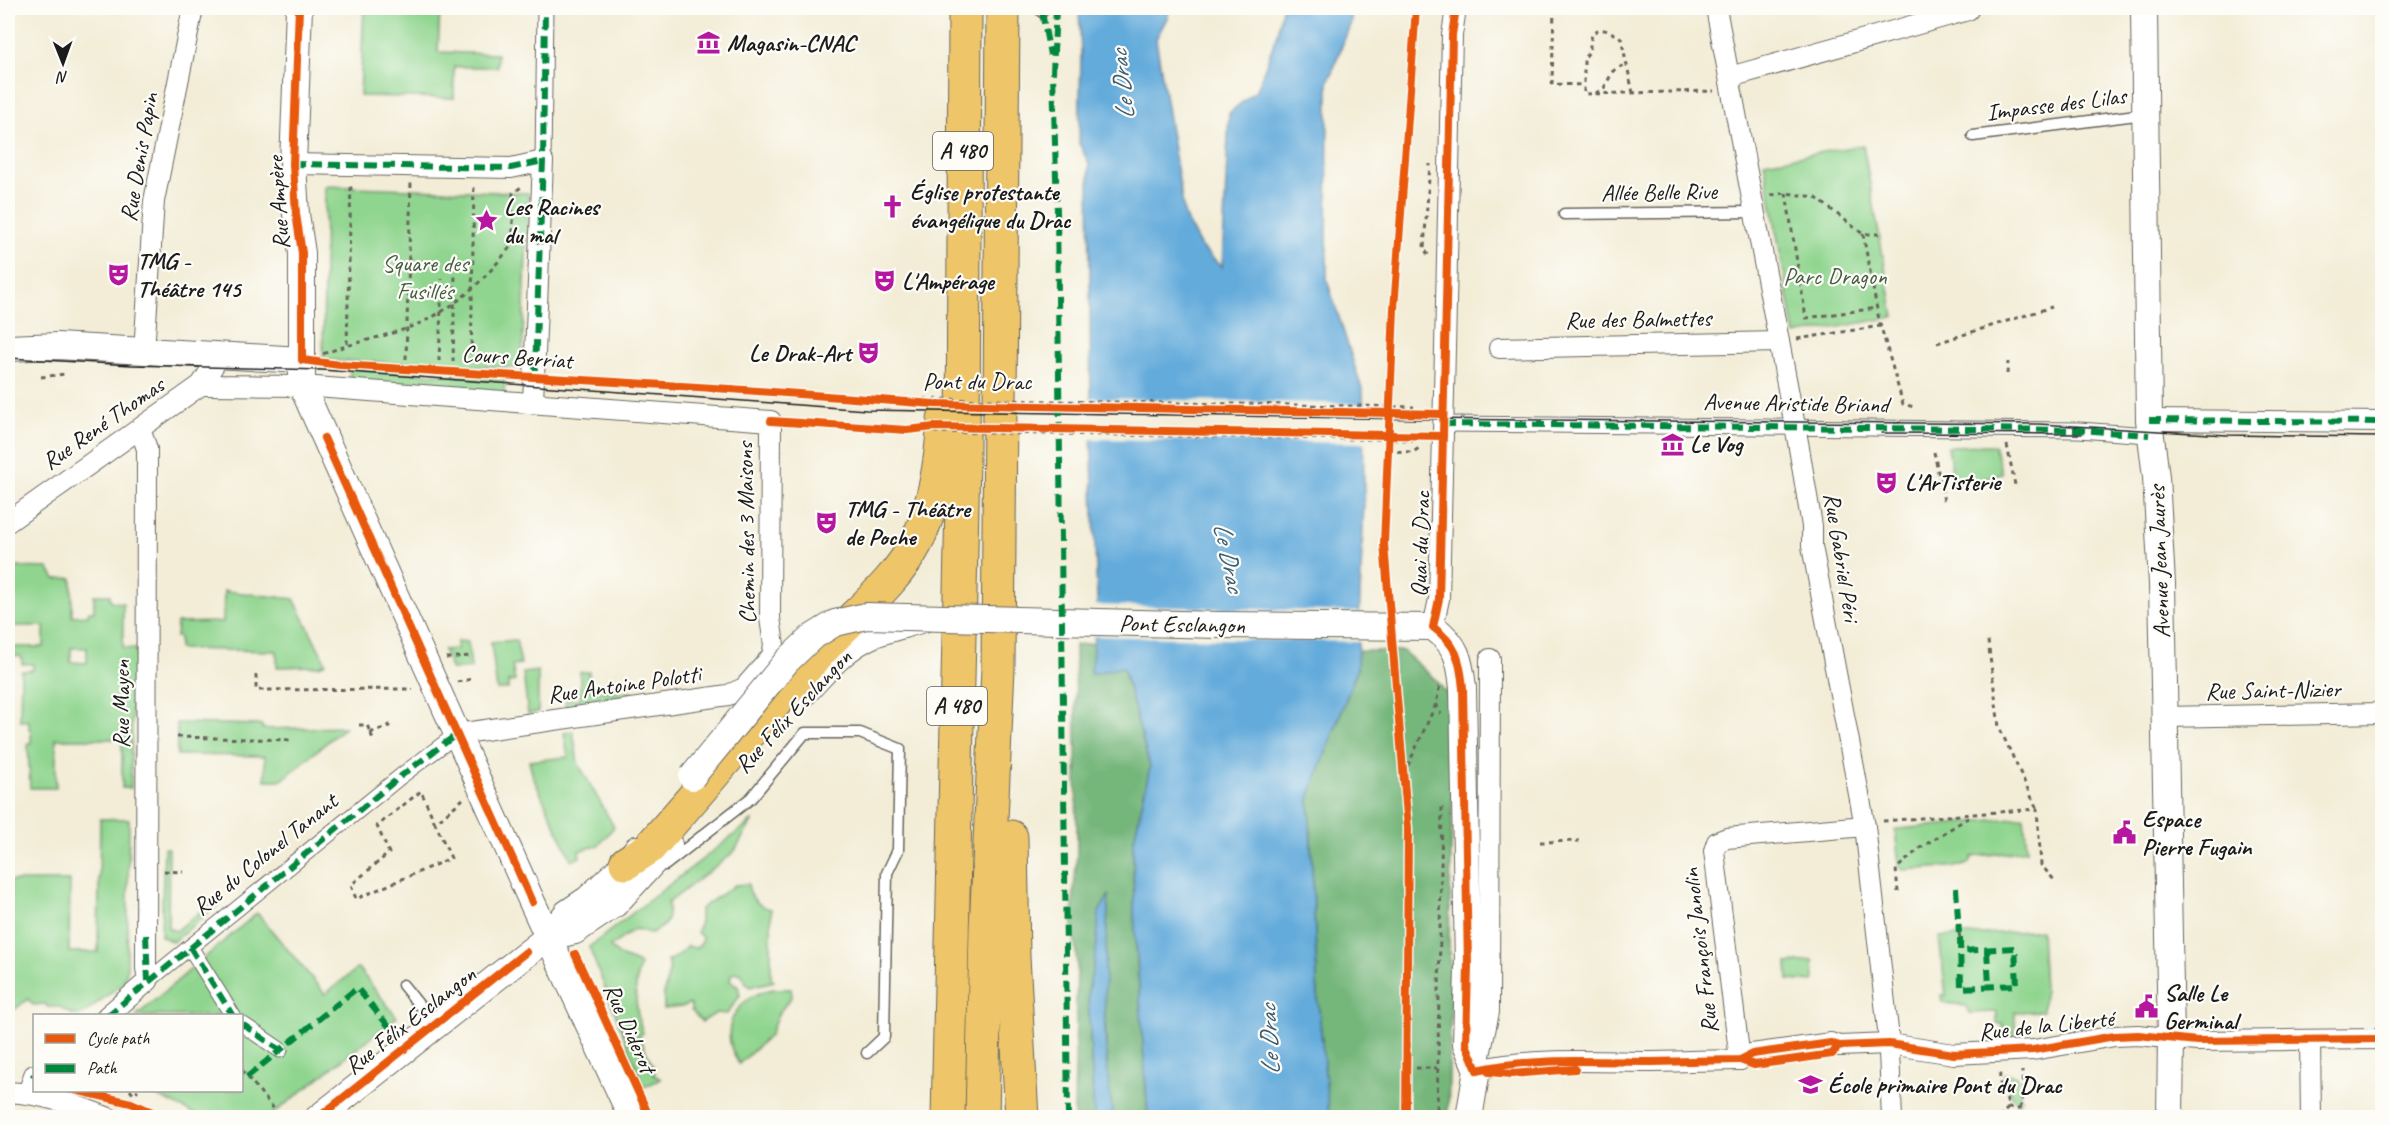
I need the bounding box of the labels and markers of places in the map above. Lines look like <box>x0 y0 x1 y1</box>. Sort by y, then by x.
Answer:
place label: Magasin-CNAC <box>727 28 858 58</box>
museum icon: Magasin-CNAC <box>696 30 722 56</box>
place label: Église protestante évangélique du Drac <box>910 177 1072 235</box>
place label: Les Racines du mal <box>504 192 602 250</box>
church icon: Église protestante évangélique du Drac <box>879 193 905 219</box>
place icon: Les Racines du mal <box>473 208 499 234</box>
place label: TMG - Théâtre 145 <box>137 246 243 304</box>
theatre icon: TMG - Théâtre 145 <box>106 262 132 288</box>
place label: L'Ampérage <box>902 266 996 296</box>
theatre icon: L'Ampérage <box>871 268 897 294</box>
place label: Le Drak-Art <box>749 338 854 368</box>
theatre icon: Le Drak-Art <box>856 340 882 366</box>
place label: Le Vog <box>1690 429 1745 459</box>
museum icon: Le Vog <box>1659 431 1685 457</box>
place label: L'ArTisterie <box>1905 467 2002 497</box>
theatre icon: L'ArTisterie <box>1874 469 1900 495</box>
place label: TMG - Théâtre de Poche <box>845 494 972 552</box>
theatre icon: TMG - Théâtre de Poche <box>814 510 840 536</box>
place label: Espace Pierre Fugain <box>2142 804 2252 862</box>
public building icon: Espace Pierre Fugain <box>2111 820 2137 846</box>
place label: Salle Le Germinal <box>2164 978 2242 1036</box>
public building icon: Salle Le Germinal <box>2133 994 2159 1020</box>
place label: École primaire Pont du Drac <box>1828 1070 2063 1100</box>
school or university icon: École primaire Pont du Drac <box>1797 1072 1823 1098</box>

